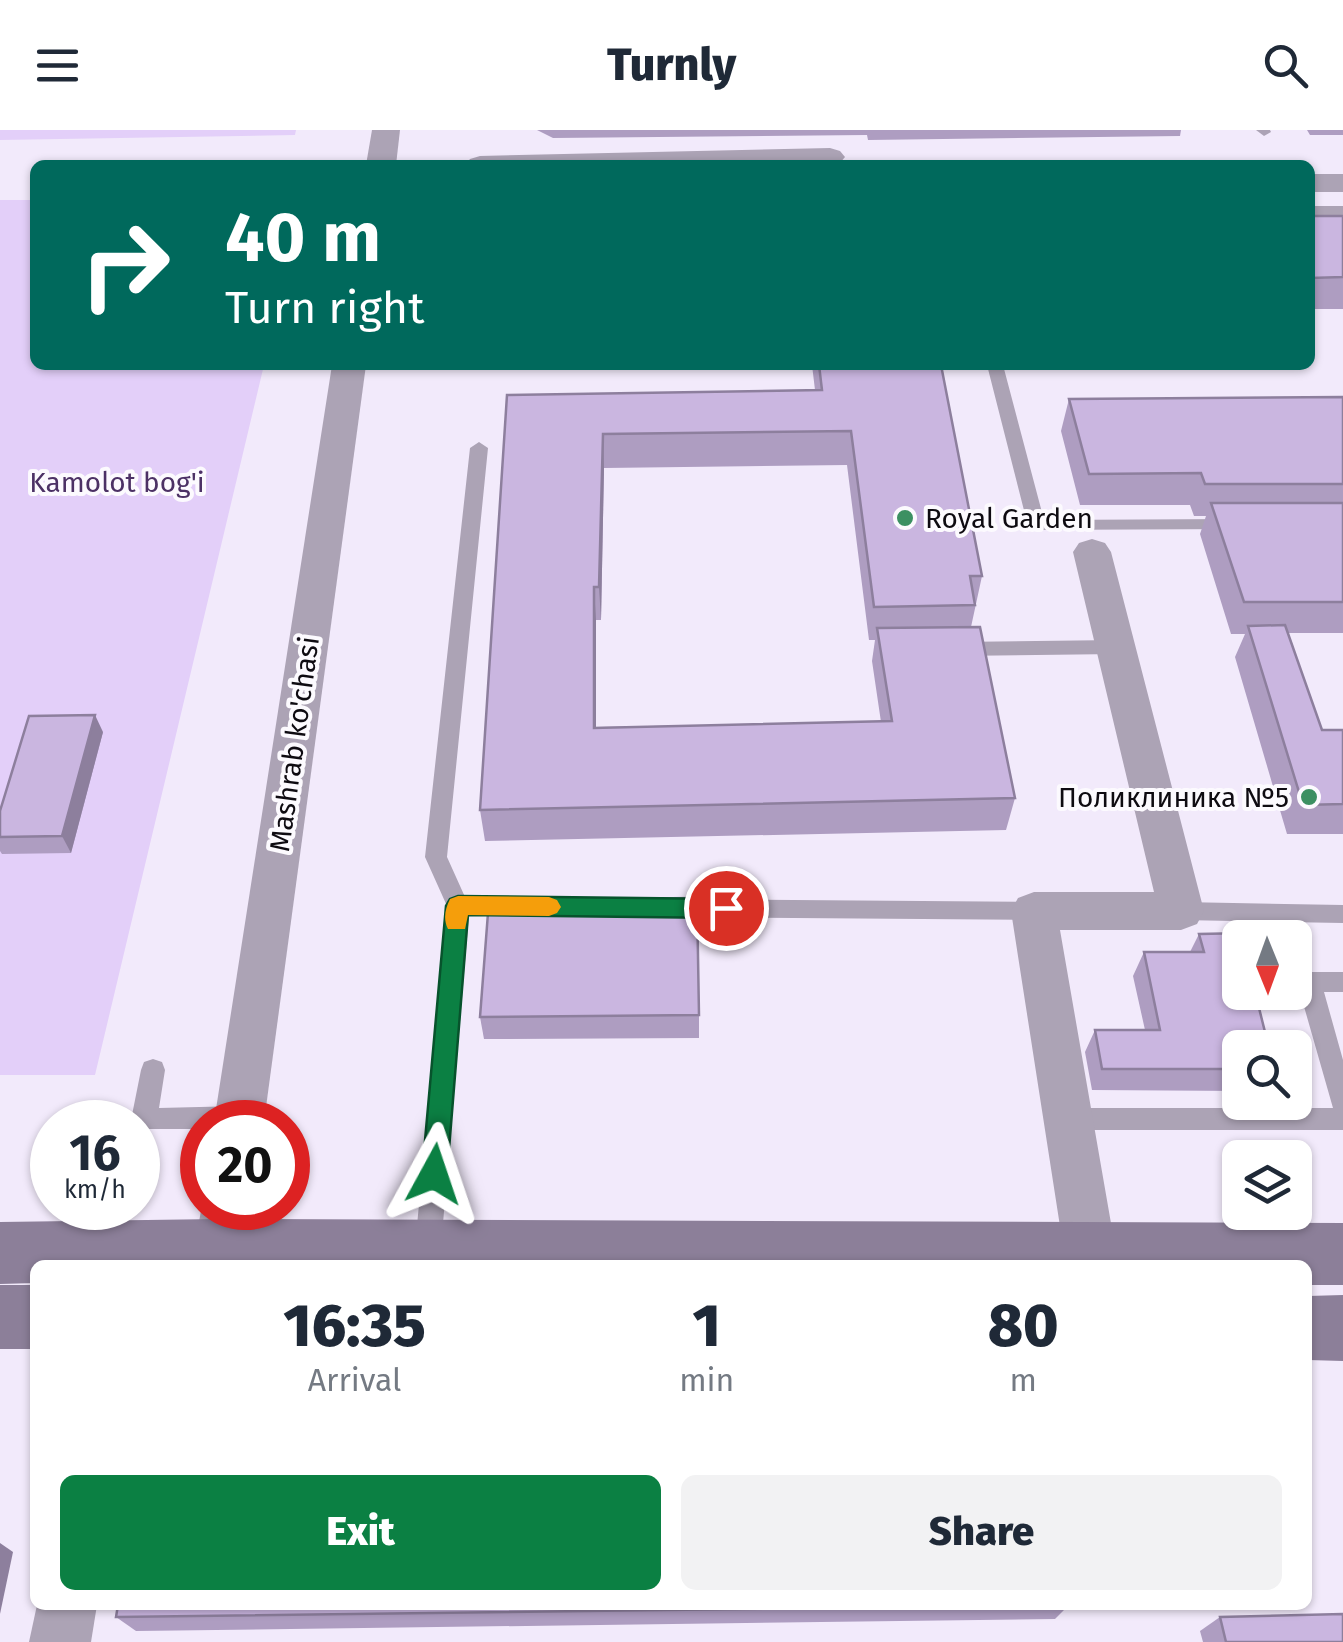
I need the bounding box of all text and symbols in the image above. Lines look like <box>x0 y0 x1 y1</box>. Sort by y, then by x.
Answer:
icon: menu <box>30 38 85 93</box>
text: Turnly <box>607 38 736 92</box>
icon: search <box>1258 38 1313 93</box>
text: 40 m <box>225 196 381 280</box>
icon: right <box>60 200 190 330</box>
text: Turn right <box>225 281 424 335</box>
park label: Kamolot bog'i <box>29 466 205 499</box>
place label: Royal Garden <box>925 502 1093 535</box>
marker: Royal Garden <box>894 507 916 529</box>
street label: Mashrab ko'chasi <box>263 634 326 854</box>
place label: Поликлиника №5 <box>1058 781 1289 814</box>
marker: Поликлиника №5 <box>1298 786 1320 808</box>
pin <box>684 866 769 951</box>
icon: arrive <box>699 881 754 936</box>
north arrow <box>1222 920 1312 1010</box>
map controls <box>1222 920 1312 1230</box>
button: search <box>1222 1030 1312 1120</box>
speed limit sign: 20 <box>180 1100 310 1230</box>
position arrow <box>382 1122 486 1226</box>
text: 16 <box>69 1123 121 1183</box>
button: layers <box>1222 1140 1312 1230</box>
text: km/h <box>64 1175 126 1205</box>
text: 16:35 <box>283 1290 426 1362</box>
text: 1 <box>693 1290 721 1362</box>
text: 80 <box>988 1290 1059 1362</box>
text: Arrival <box>308 1361 401 1399</box>
text: min <box>679 1361 734 1399</box>
text: m <box>1009 1361 1037 1399</box>
button: Exit <box>60 1475 661 1590</box>
button: Share <box>681 1475 1282 1590</box>

